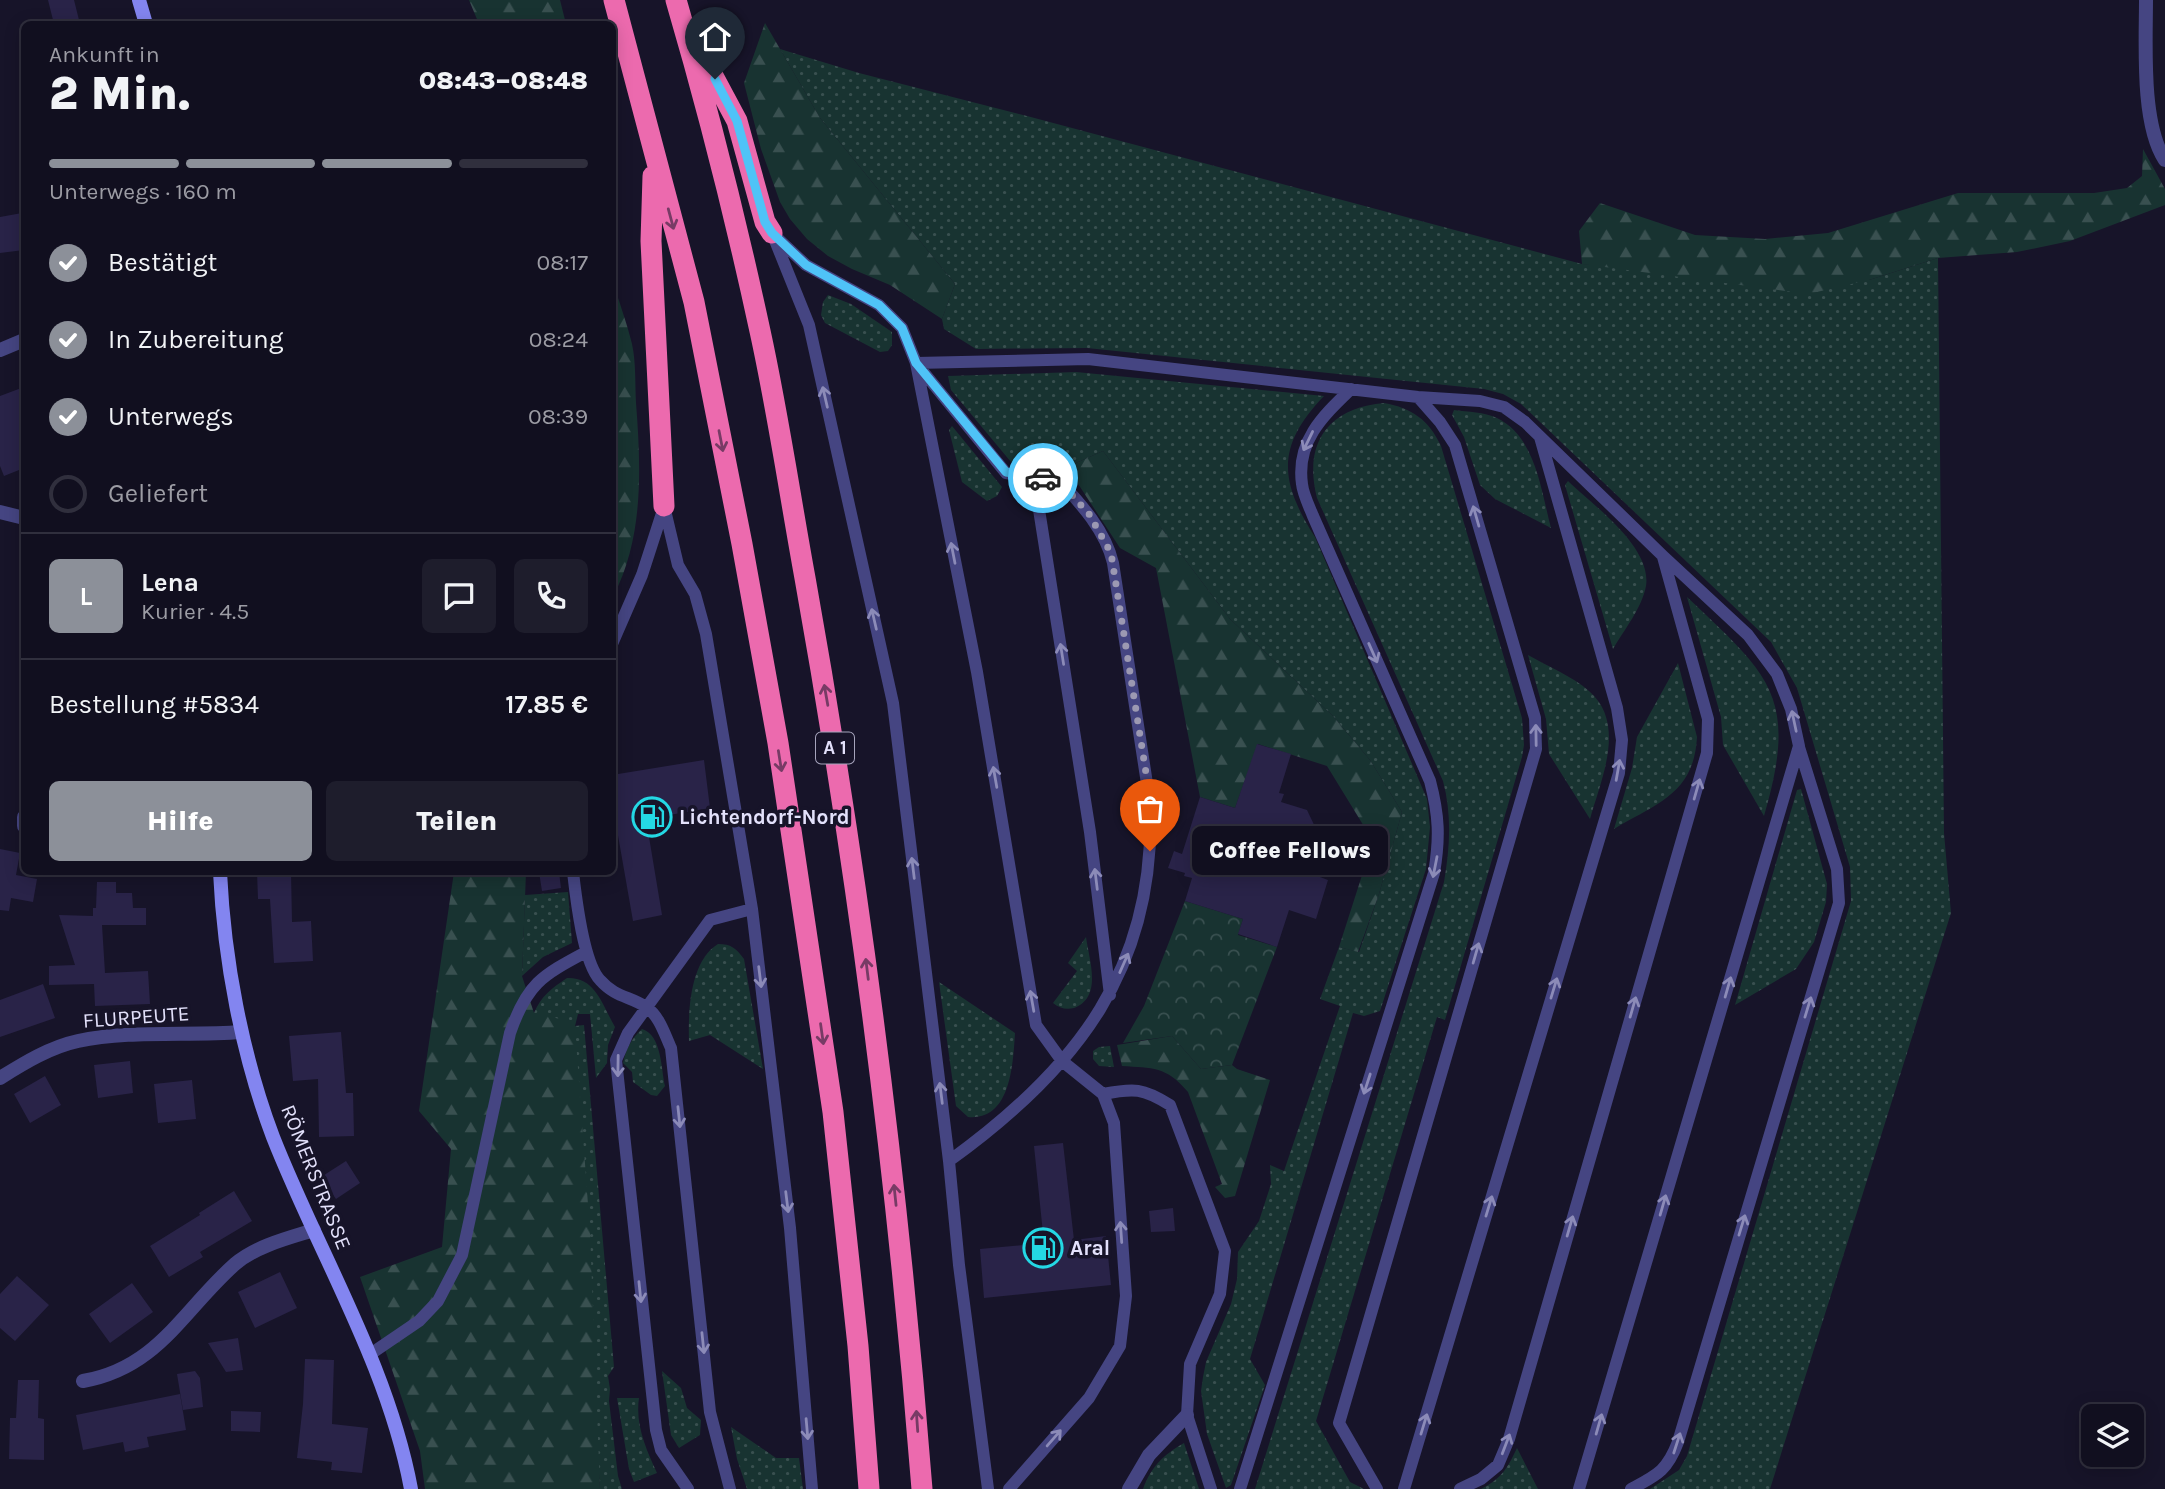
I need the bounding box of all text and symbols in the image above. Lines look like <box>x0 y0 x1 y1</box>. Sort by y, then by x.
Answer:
pin <box>685 7 745 79</box>
icon: home <box>696 18 734 56</box>
text: Ankunft in <box>49 41 160 68</box>
text: 08:43–08:48 <box>419 65 588 96</box>
text: 2 Min. <box>49 67 190 121</box>
text: Unterwegs · 160 m <box>49 178 237 205</box>
one-way arrow <box>665 207 678 230</box>
icon: check <box>49 244 87 282</box>
text: Bestätigt <box>108 247 217 278</box>
text: 08:17 <box>537 249 588 276</box>
icon: check <box>49 321 87 359</box>
text: In Zubereitung <box>108 324 283 355</box>
text: 08:24 <box>529 326 588 353</box>
one-way arrow <box>817 386 831 409</box>
icon: check <box>49 398 87 436</box>
text: Unterwegs <box>108 401 234 432</box>
text: 08:39 <box>528 403 588 430</box>
one-way arrow <box>715 429 729 452</box>
one-way arrow <box>1301 430 1315 451</box>
courier <box>1008 443 1078 513</box>
icon: car <box>1024 459 1062 497</box>
text: Geliefert <box>108 478 208 509</box>
one-way arrow <box>1468 505 1481 527</box>
one-way arrow <box>946 542 960 565</box>
button: chat <box>422 559 496 633</box>
button: phone <box>514 559 588 633</box>
text: Lena <box>141 567 199 598</box>
text: L <box>80 581 92 612</box>
text: Kurier · 4.5 <box>141 598 249 625</box>
one-way arrow <box>867 608 880 631</box>
one-way arrow <box>1367 641 1380 663</box>
one-way arrow <box>1055 643 1068 665</box>
one-way arrow <box>819 684 832 707</box>
text: Bestellung #5834 <box>49 689 259 720</box>
text: 17.85 € <box>505 689 588 720</box>
one-way arrow <box>1786 710 1800 733</box>
one-way arrow <box>1529 723 1542 746</box>
road number: A 1 <box>816 733 854 764</box>
one-way arrow <box>774 749 787 772</box>
one-way arrow <box>1612 759 1625 781</box>
one-way arrow <box>988 766 1001 789</box>
one-way arrow <box>1691 778 1704 800</box>
pin <box>1120 779 1180 851</box>
button: Hilfe <box>49 781 312 861</box>
button: Teilen <box>326 781 588 861</box>
icon: bag <box>1131 790 1169 828</box>
fuel station icon: Lichtendorf-Nord <box>631 796 673 838</box>
place label: Lichtendorf-Nord <box>679 805 850 829</box>
callout: Coffee Fellows <box>1192 826 1388 876</box>
text: Coffee Fellows <box>1209 837 1371 864</box>
one-way arrow <box>1428 855 1441 878</box>
one-way arrow <box>907 857 920 879</box>
one-way arrow <box>1089 868 1102 890</box>
one-way arrow <box>1470 943 1483 965</box>
one-way arrow <box>1118 953 1131 974</box>
one-way arrow <box>860 958 873 981</box>
one-way arrow <box>753 965 766 987</box>
one-way arrow <box>1722 976 1735 998</box>
one-way arrow <box>1549 977 1562 999</box>
one-way arrow <box>1025 990 1038 1013</box>
one-way arrow <box>1802 996 1815 1018</box>
one-way arrow <box>1628 997 1641 1019</box>
street label: FLURPEUTE <box>82 1001 190 1033</box>
one-way arrow <box>816 1022 829 1045</box>
one-way arrow <box>611 1054 625 1077</box>
one-way arrow <box>1360 1072 1372 1094</box>
one-way arrow <box>934 1083 947 1105</box>
street label: RÖMERSTRASSE <box>276 1101 356 1253</box>
one-way arrow <box>672 1105 685 1128</box>
one-way arrow <box>888 1184 901 1206</box>
one-way arrow <box>781 1191 794 1213</box>
one-way arrow <box>1483 1195 1496 1217</box>
one-way arrow <box>1658 1195 1671 1217</box>
one-way arrow <box>1737 1214 1750 1236</box>
one-way arrow <box>1565 1215 1578 1237</box>
one-way arrow <box>1115 1221 1128 1244</box>
fuel station icon: Aral <box>1022 1227 1064 1269</box>
place label: Aral <box>1070 1236 1110 1260</box>
one-way arrow <box>634 1280 647 1303</box>
one-way arrow <box>697 1332 710 1354</box>
map controls <box>2081 1404 2144 1467</box>
button: layers <box>2081 1404 2144 1467</box>
one-way arrow <box>910 1410 923 1433</box>
one-way arrow <box>1418 1413 1431 1435</box>
one-way arrow <box>1593 1413 1606 1435</box>
one-way arrow <box>801 1417 814 1440</box>
one-way arrow <box>1046 1429 1062 1447</box>
one-way arrow <box>1671 1432 1684 1454</box>
one-way arrow <box>1501 1434 1514 1456</box>

